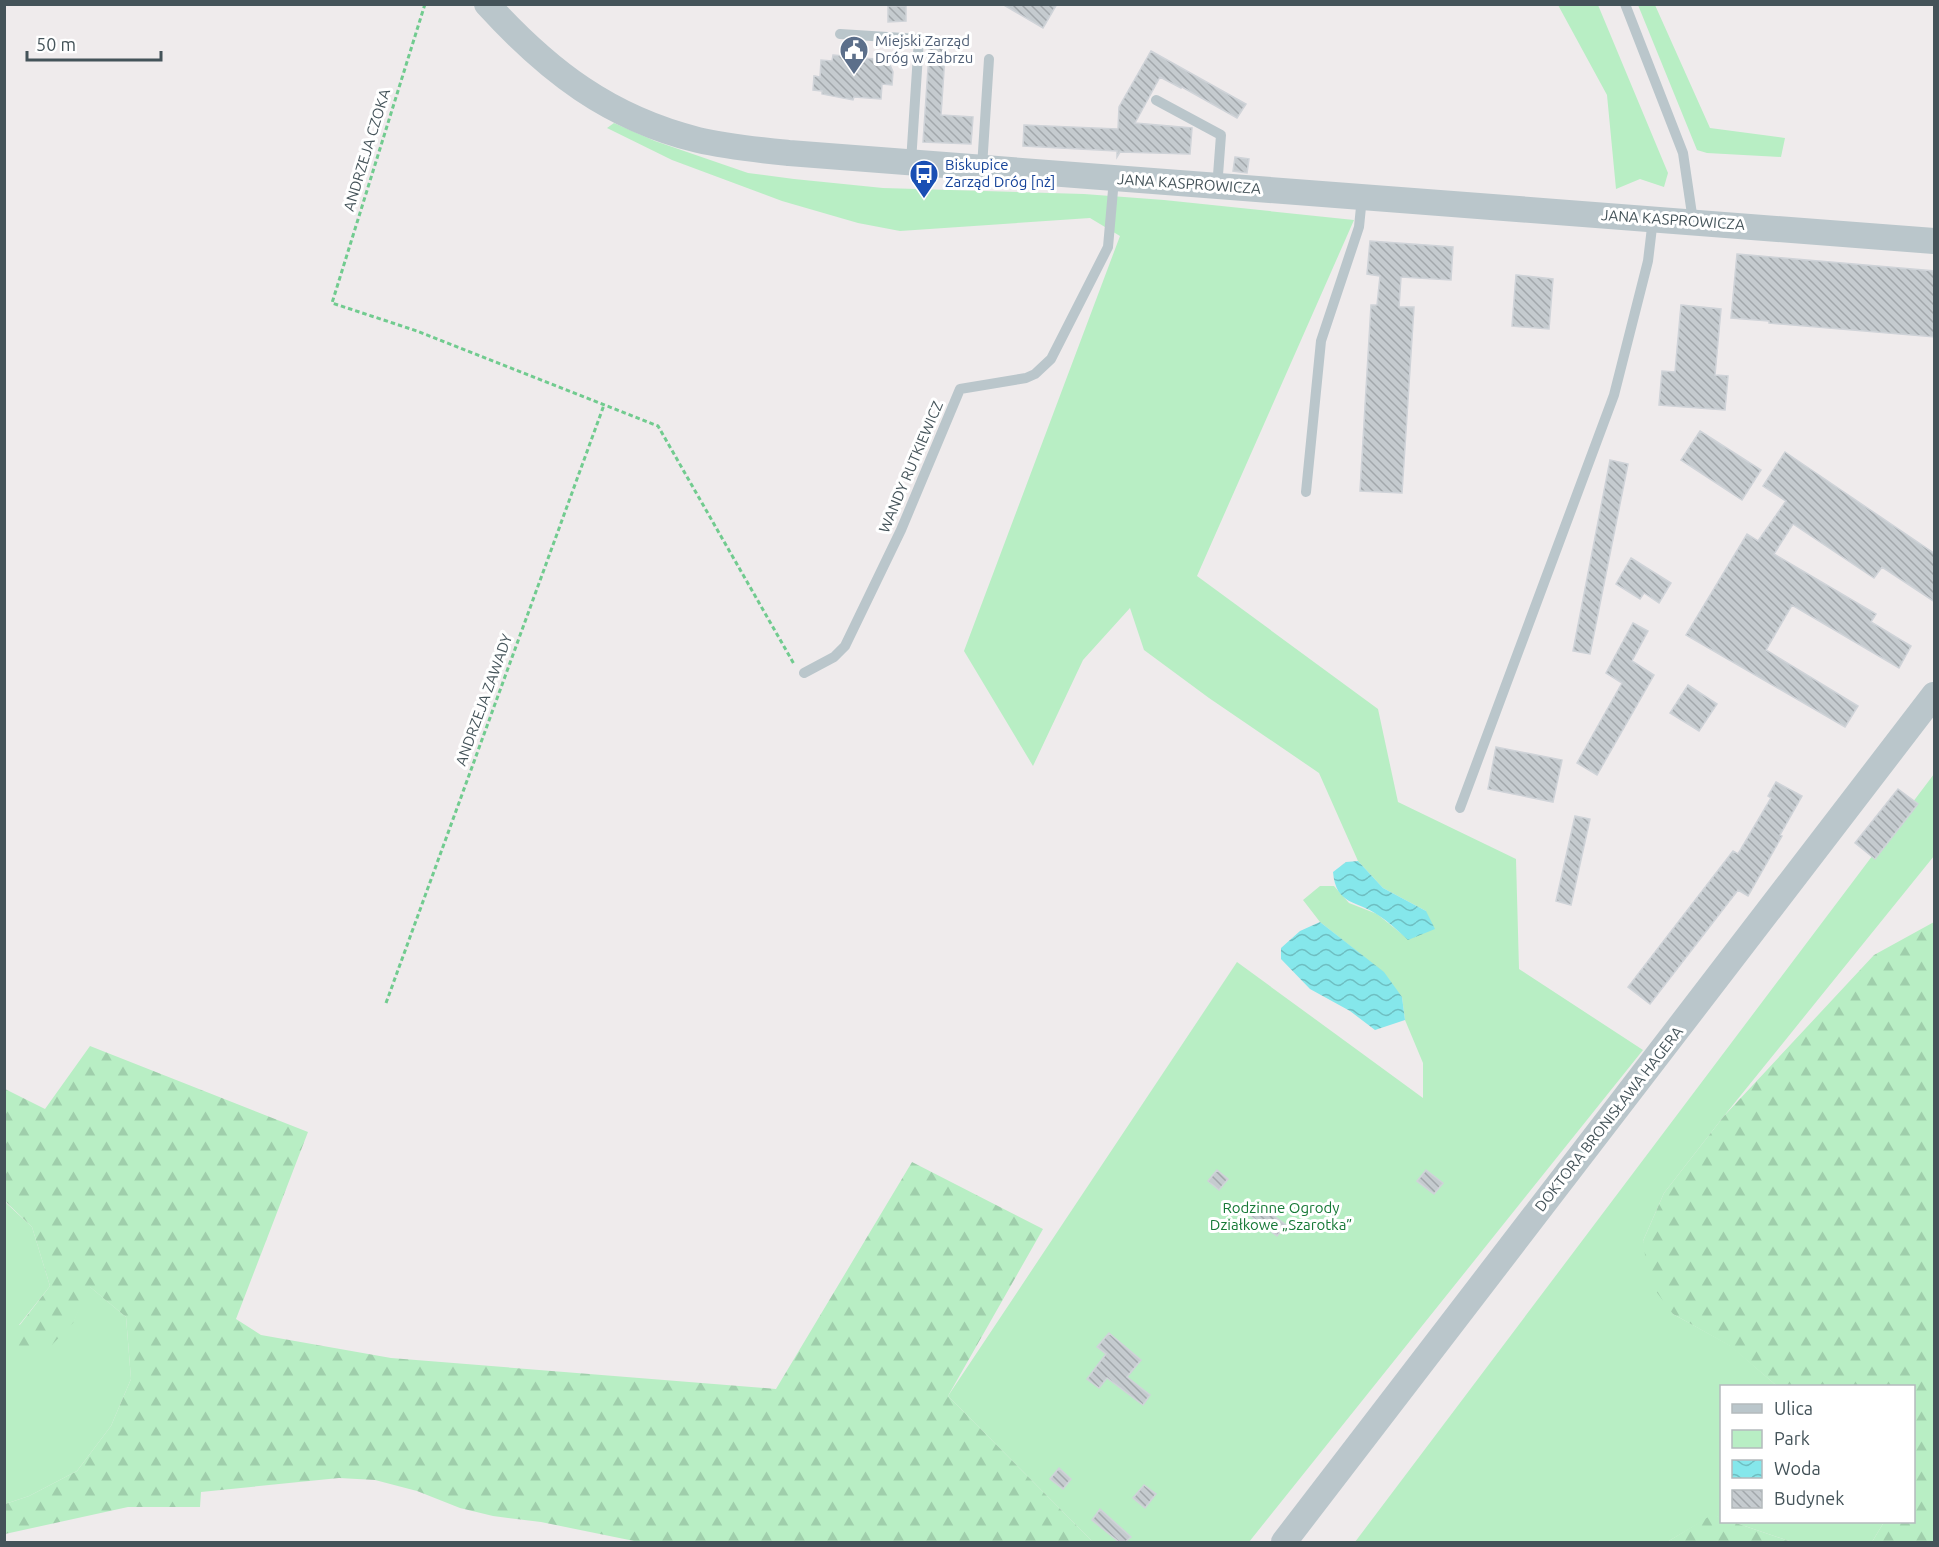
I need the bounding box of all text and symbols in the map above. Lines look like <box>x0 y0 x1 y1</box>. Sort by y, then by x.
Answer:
scale bar <box>27 24 160 62</box>
place label: Miejski Zarząd Dróg w Zabrzu <box>875 32 973 66</box>
text: 50 m <box>36 34 76 54</box>
public building icon: Miejski Zarząd Dróg w Zabrzu <box>838 34 870 76</box>
street label: ANDRZEJA CZOKA <box>340 86 393 213</box>
place label: Biskupice Zarząd Dróg [nż] <box>945 156 1055 190</box>
bus stop icon: Biskupice Zarząd Dróg [nż] <box>908 158 940 200</box>
street label: JANA KASPROWICZA <box>1117 170 1262 197</box>
street label: JANA KASPROWICZA <box>1601 206 1746 233</box>
street label: WANDY RUTKIEWICZ <box>875 398 946 535</box>
street label: ANDRZEJA ZAWADY <box>452 631 515 768</box>
street label: DOKTORA BRONISŁAWA HAGERA <box>1531 1023 1686 1215</box>
park label: Rodzinne Ogrody Działkowe „Szarotka” <box>1210 1199 1352 1233</box>
legend <box>1720 1385 1915 1523</box>
text: Ulica <box>1774 1398 1813 1418</box>
text: Park <box>1774 1428 1810 1448</box>
text: Woda <box>1774 1458 1821 1478</box>
text: Budynek <box>1774 1488 1844 1508</box>

